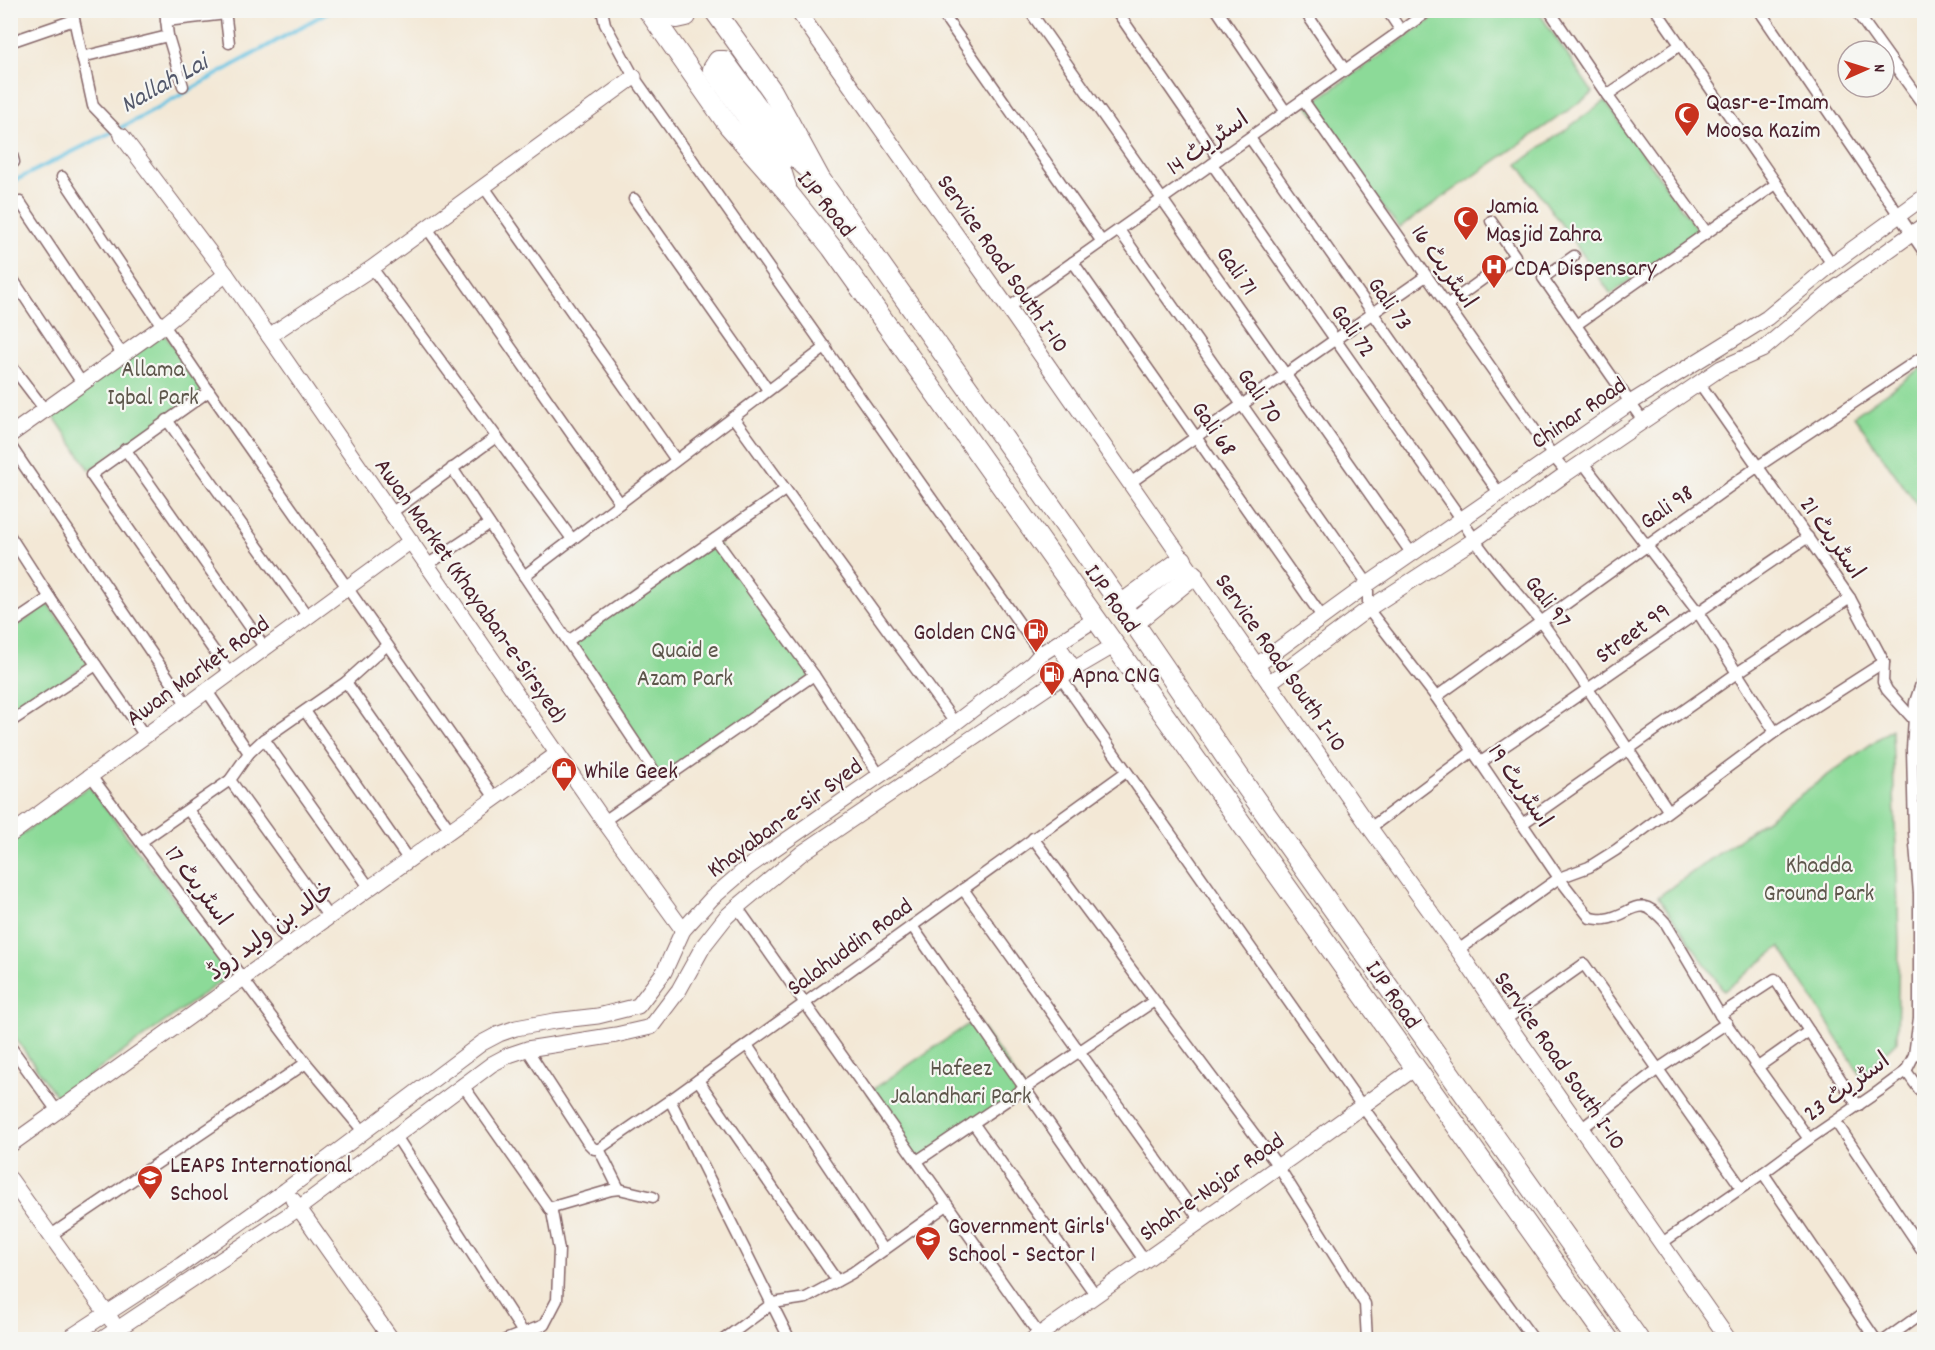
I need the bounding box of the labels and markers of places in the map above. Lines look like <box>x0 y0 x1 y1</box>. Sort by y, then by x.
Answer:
place label: Qasr-e-Imam Moosa Kazim <box>1706 87 1829 149</box>
mosque icon: Qasr-e-Imam Moosa Kazim <box>1672 100 1702 138</box>
place label: Jamia Masjid Zahra <box>1486 191 1603 253</box>
mosque icon: Jamia Masjid Zahra <box>1451 204 1481 242</box>
hospital icon: CDA Dispensary <box>1479 252 1509 290</box>
place label: CDA Dispensary <box>1514 253 1658 287</box>
fuel station icon: Golden CNG <box>1021 616 1051 654</box>
place label: Golden CNG <box>913 617 1016 651</box>
fuel station icon: Apna CNG <box>1037 659 1067 697</box>
place label: Apna CNG <box>1072 660 1160 694</box>
shop icon: While Geek <box>549 755 579 793</box>
place label: While Geek <box>584 756 678 790</box>
place label: LEAPS International School <box>170 1150 352 1212</box>
school or university icon: LEAPS International School <box>135 1163 165 1201</box>
place label: Government Girls' School - Sector 1 <box>948 1211 1110 1273</box>
school or university icon: Government Girls' School - Sector 1 <box>913 1224 943 1262</box>

